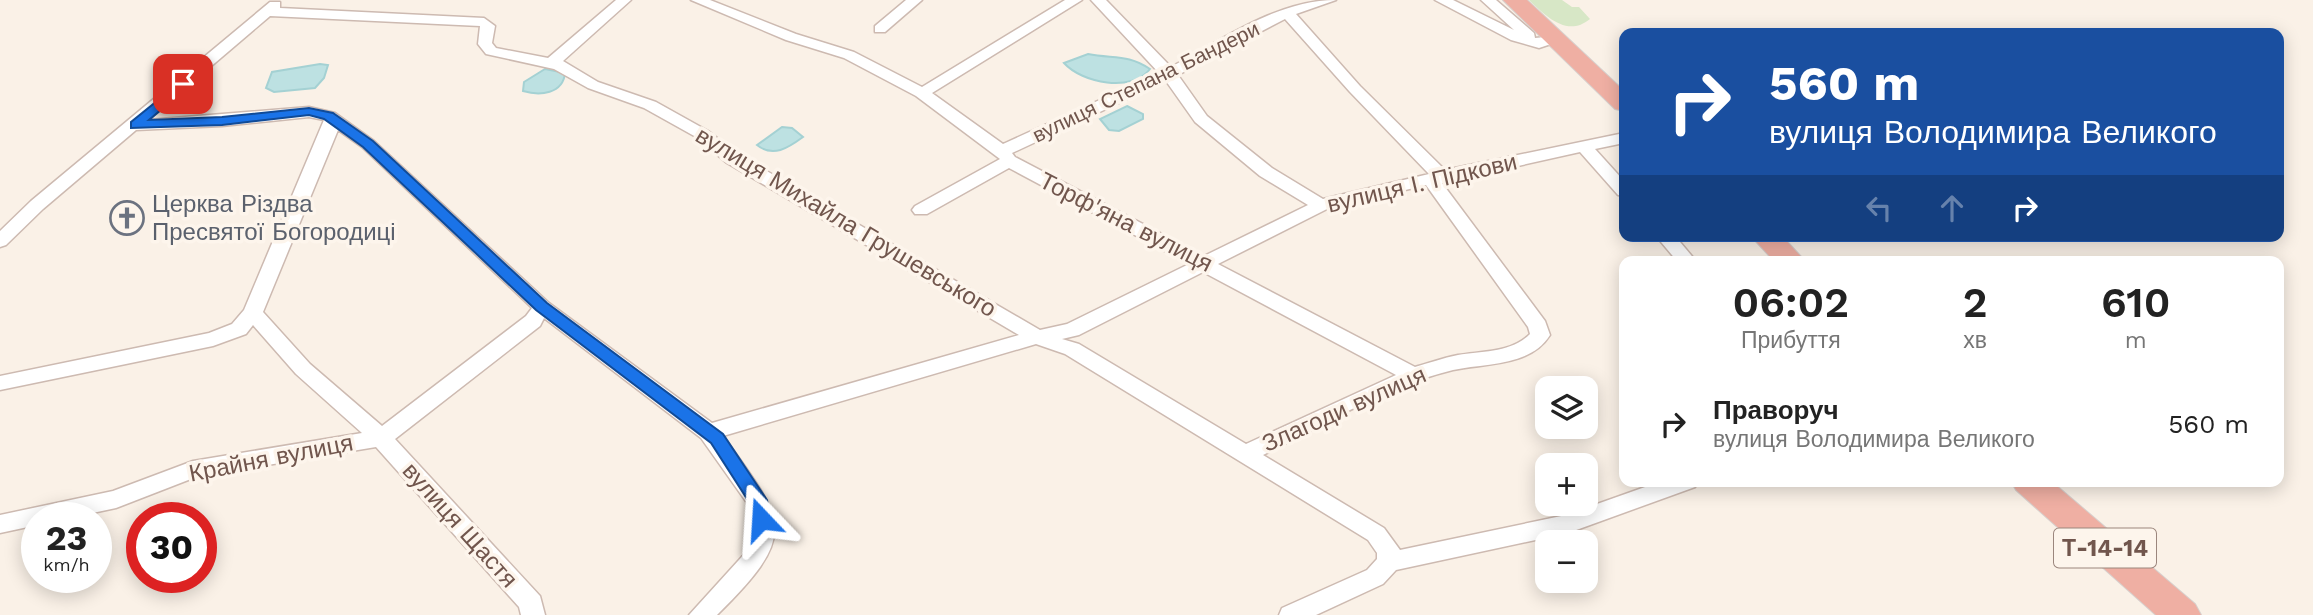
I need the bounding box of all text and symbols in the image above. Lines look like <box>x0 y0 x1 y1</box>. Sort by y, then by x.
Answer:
street label: вулиця Степана Бандери <box>1028 16 1263 147</box>
pin <box>153 54 213 114</box>
text: 560 m <box>1769 54 1919 112</box>
icon: right <box>1654 56 1745 147</box>
icon: arrive <box>164 65 202 103</box>
text: вулиця Володимира Великого <box>1769 113 2217 151</box>
street label: вулиця Михайла Грушевського <box>691 121 1001 323</box>
street label: вулиця І. Підкови <box>1324 148 1520 218</box>
street label: Торф'яна вулиця <box>1035 166 1217 278</box>
icon: left <box>1860 189 1898 227</box>
icon: ahead <box>1933 189 1971 227</box>
icon: right <box>2006 189 2044 227</box>
place label: Церква Різдва Пресвятої Богородиці <box>152 190 396 246</box>
church icon: Церква Різдва Пресвятої Богородиці <box>108 199 146 237</box>
text: 06:02 <box>1733 278 1849 327</box>
text: 2 <box>1963 278 1987 327</box>
text: 610 <box>2101 278 2170 327</box>
text: Прибуття <box>1741 327 1841 354</box>
text: хв <box>1963 327 1987 354</box>
text: m <box>2125 327 2147 354</box>
street label: Злагоди вулиця <box>1258 360 1430 458</box>
map controls <box>1535 376 1598 593</box>
button: layers <box>1535 376 1598 439</box>
text: Праворуч <box>1713 395 1839 425</box>
icon: right <box>1654 405 1692 443</box>
text: 560 m <box>2168 409 2249 439</box>
text: вулиця Володимира Великого <box>1713 426 2035 453</box>
street label: Крайня вулиця <box>187 428 355 488</box>
button: + <box>1535 453 1598 516</box>
street label: вулиця Щастя <box>397 457 523 593</box>
position arrow <box>724 482 798 556</box>
speed limit sign: 30 <box>126 502 217 593</box>
text: 23 <box>46 517 87 559</box>
road number: Т-14-14 <box>2054 528 2156 568</box>
button: − <box>1535 530 1598 593</box>
text: km/h <box>43 554 90 575</box>

